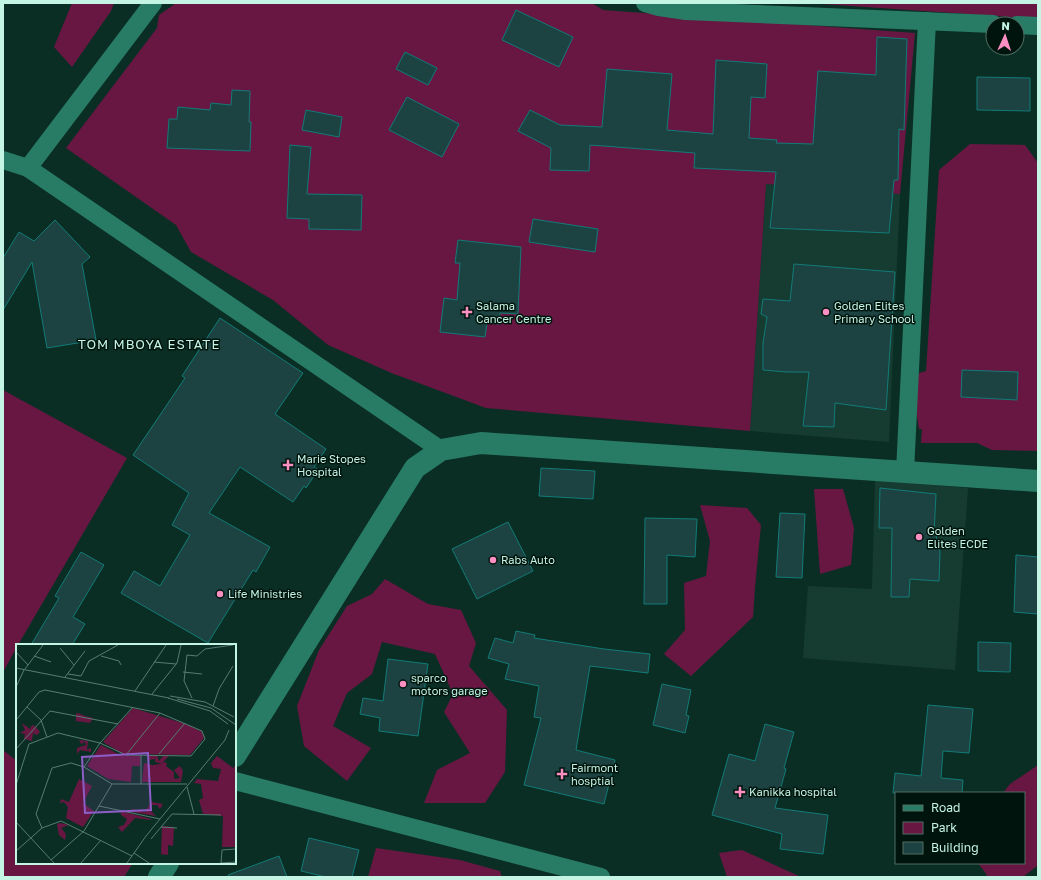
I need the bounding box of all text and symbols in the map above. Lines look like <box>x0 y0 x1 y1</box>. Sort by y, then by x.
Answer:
north arrow <box>985 16 1025 56</box>
text: N <box>1001 19 1010 32</box>
place label: Salama Cancer Centre <box>476 299 551 325</box>
place label: Golden Elites Primary School <box>834 299 915 325</box>
marker: Salama Cancer Centre <box>461 306 473 318</box>
marker: Golden Elites Primary School <box>821 307 831 317</box>
district label: TOM MBOYA ESTATE <box>78 336 220 352</box>
place label: Marie Stopes Hospital <box>297 452 366 478</box>
marker: Marie Stopes Hospital <box>282 459 294 471</box>
place label: Golden Elites ECDE <box>927 524 988 550</box>
marker: Golden Elites ECDE <box>914 532 924 542</box>
place label: Rabs Auto <box>501 553 555 566</box>
marker: Rabs Auto <box>488 555 498 565</box>
place label: Life Ministries <box>228 587 302 600</box>
marker: Life Ministries <box>215 589 225 599</box>
inset map <box>16 644 236 864</box>
place label: sparco motors garage <box>411 671 488 697</box>
marker: sparco motors garage <box>398 679 408 689</box>
place label: Fairmont hosptial <box>571 761 618 787</box>
marker: Fairmont hosptial <box>556 768 568 780</box>
place label: Kanikka hospital <box>749 785 837 798</box>
marker: Kanikka hospital <box>734 786 746 798</box>
legend <box>895 792 1025 864</box>
text: Road <box>931 800 960 815</box>
text: Park <box>931 820 957 835</box>
text: Building <box>931 840 979 855</box>

